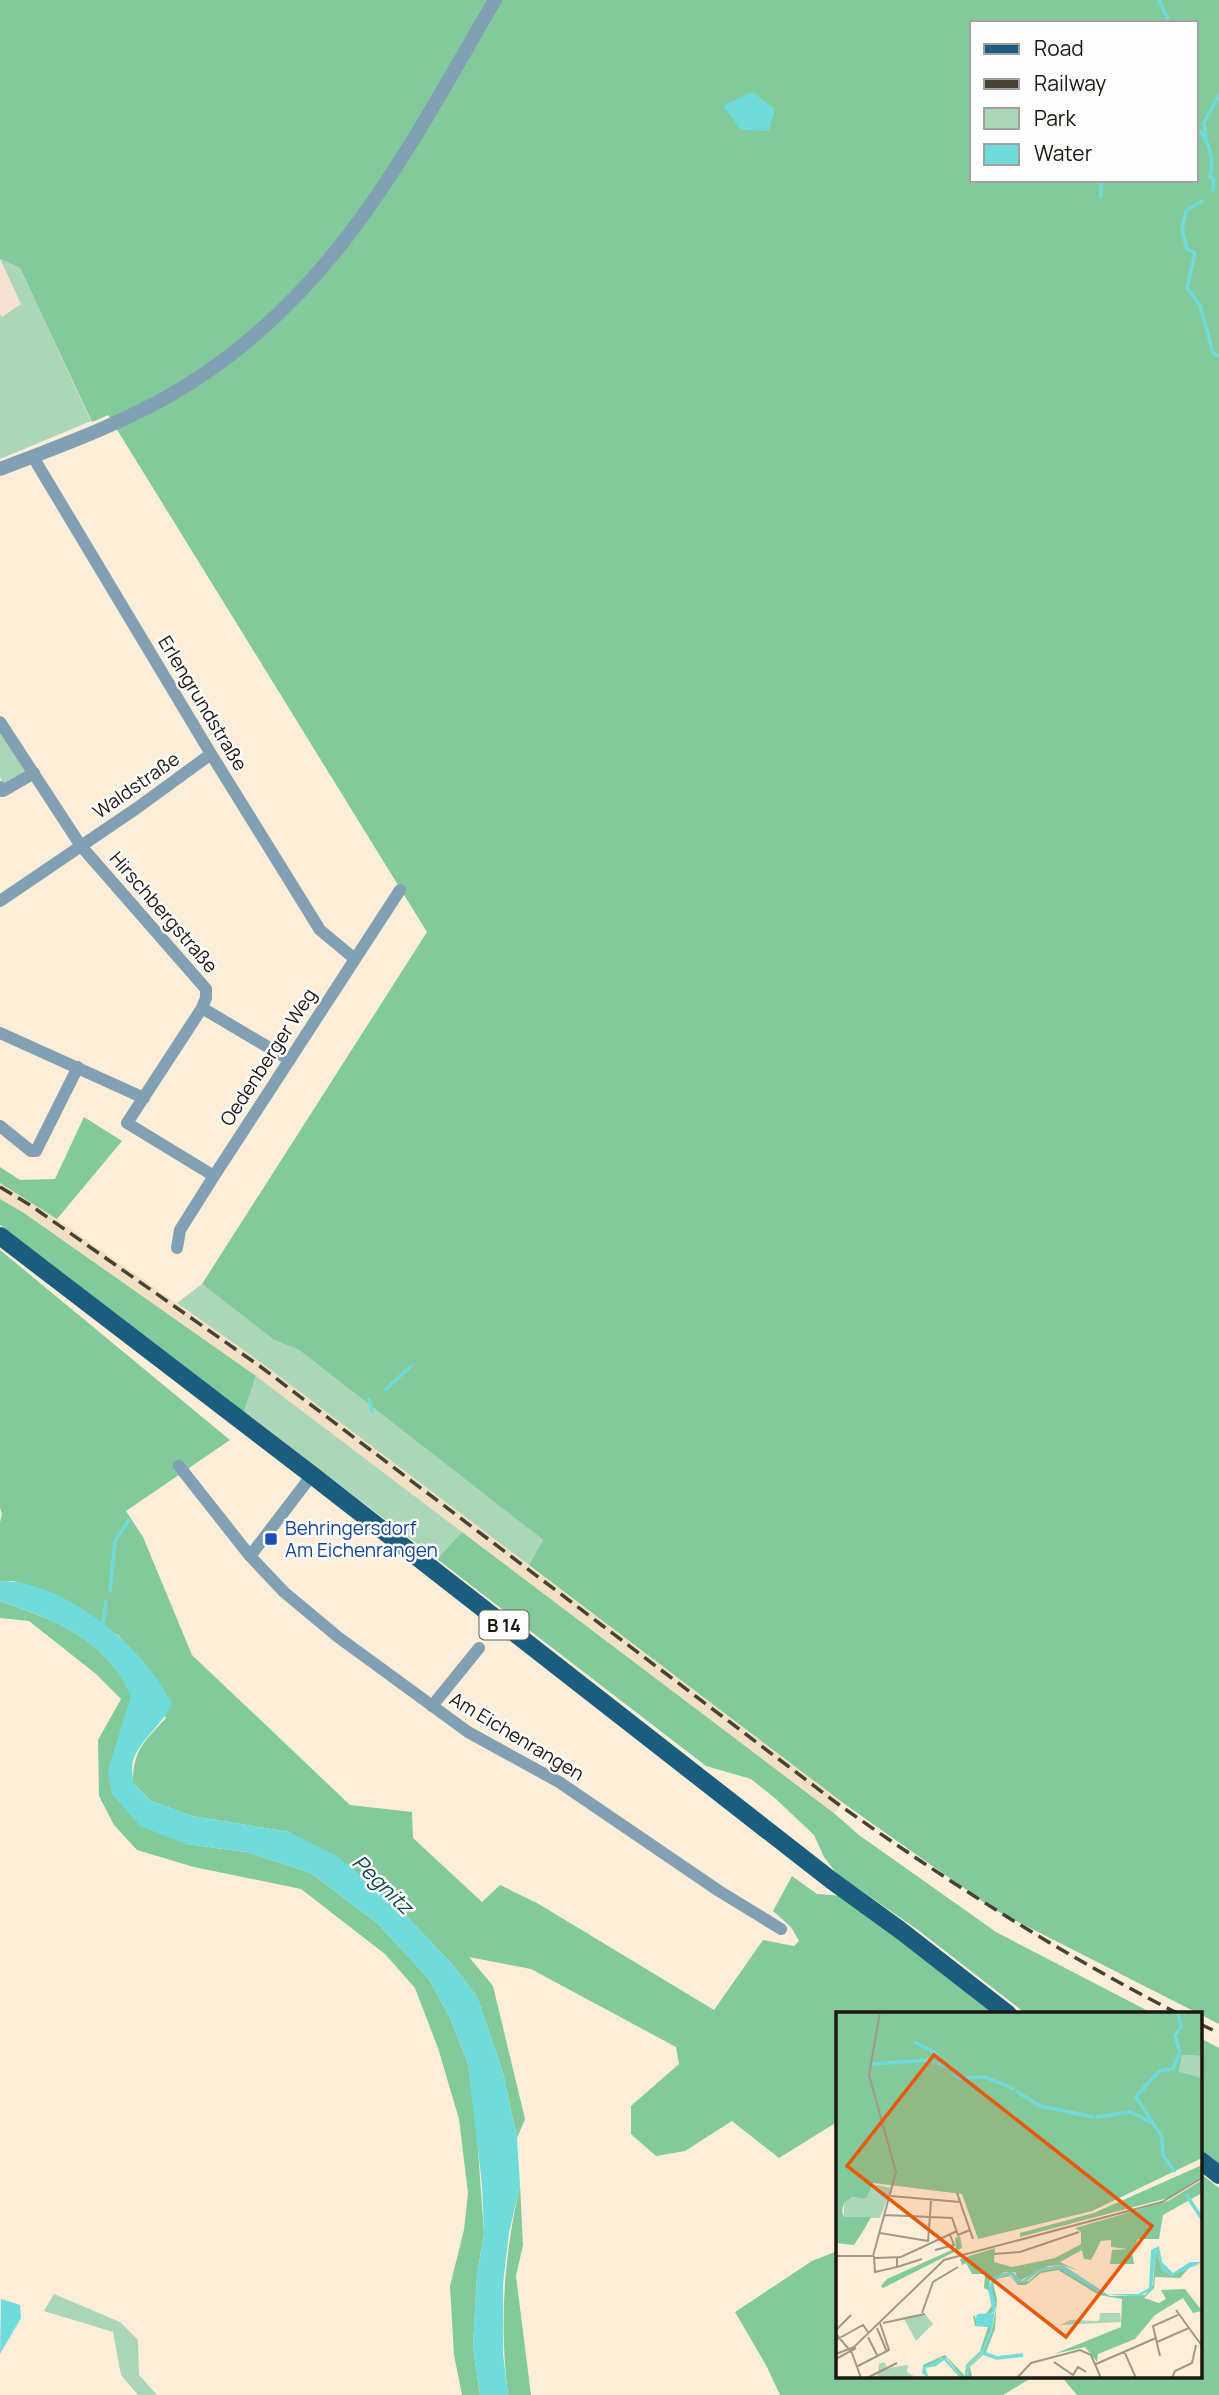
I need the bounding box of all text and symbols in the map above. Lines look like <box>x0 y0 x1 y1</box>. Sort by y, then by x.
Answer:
legend <box>970 21 1198 182</box>
text: Road <box>1034 34 1084 62</box>
text: Railway <box>1034 69 1106 97</box>
text: Park <box>1034 104 1076 132</box>
text: Water <box>1034 139 1093 167</box>
street label: Erlengrundstraße <box>152 631 254 775</box>
street label: Waldstraße <box>87 746 185 824</box>
street label: Hirschbergstraße <box>104 846 224 978</box>
street label: Oedenberger Weg <box>214 983 322 1131</box>
place label: Behringersdorf Am Eichenrangen <box>285 1515 438 1563</box>
marker: Behringersdorf Am Eichenrangen <box>263 1531 279 1547</box>
road number: B 14 <box>480 1610 528 1640</box>
street label: Am Eichenrangen <box>445 1686 589 1786</box>
water label: Pegnitz <box>347 1848 421 1922</box>
inset map <box>836 2012 1202 2378</box>

